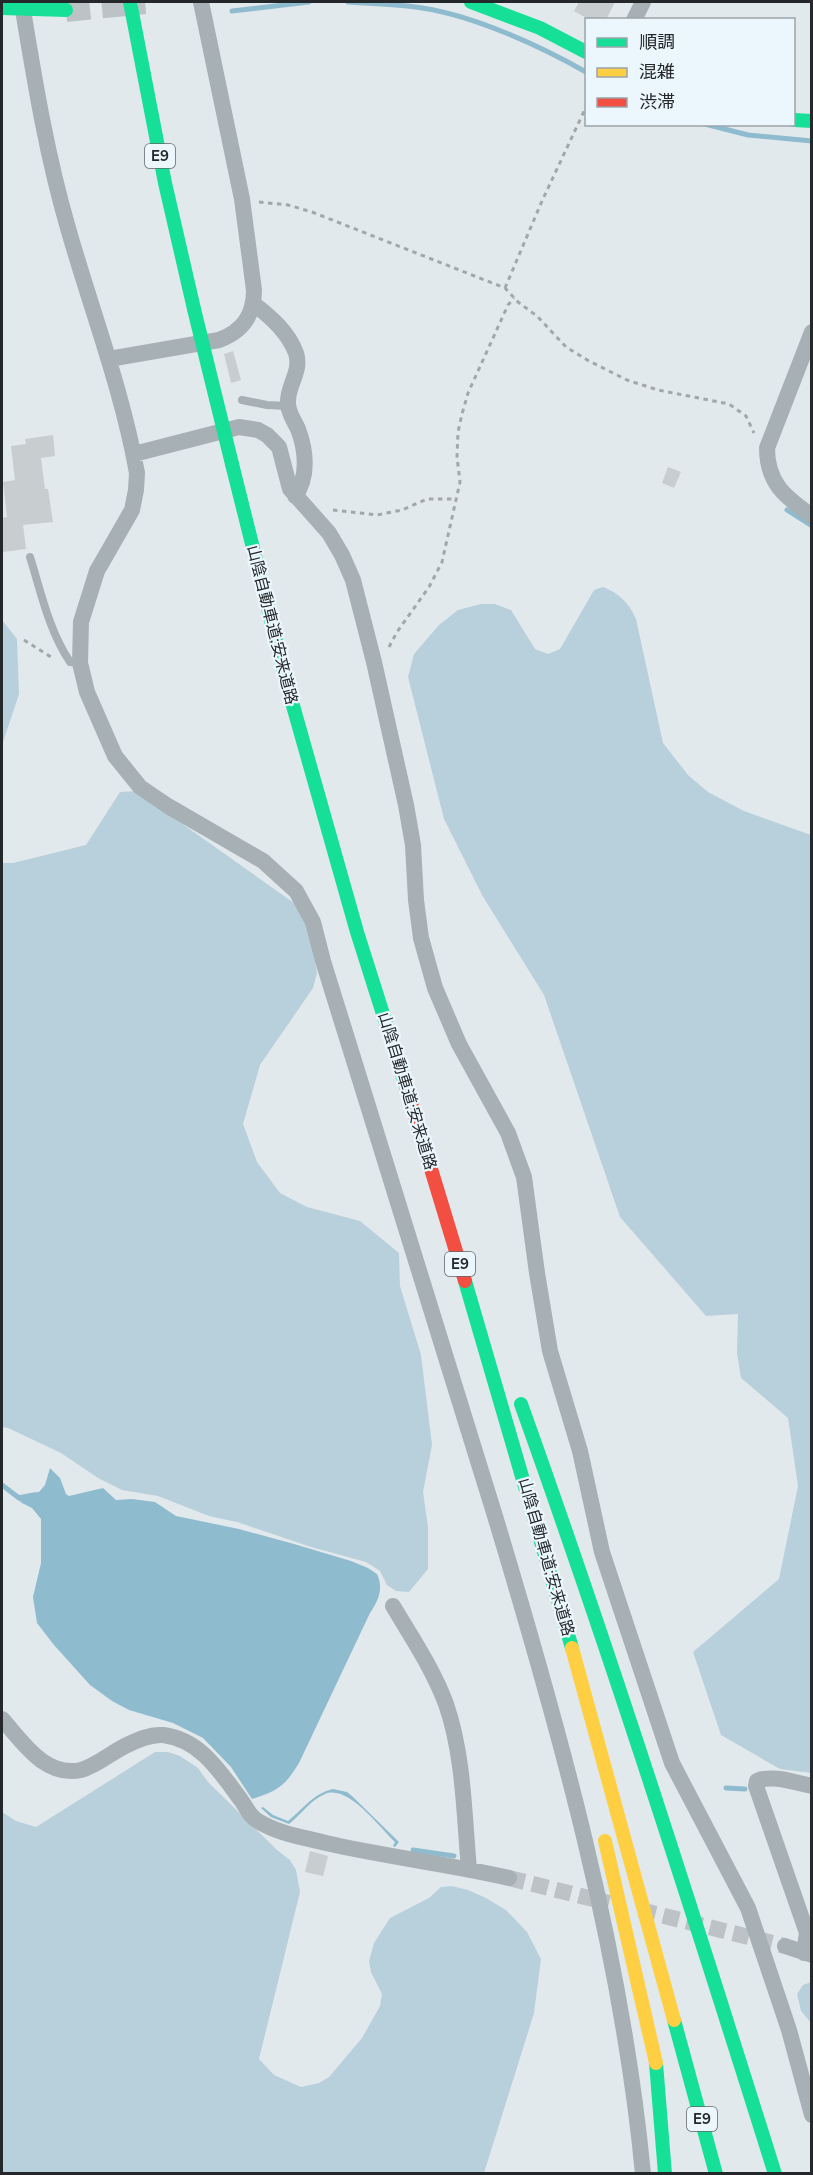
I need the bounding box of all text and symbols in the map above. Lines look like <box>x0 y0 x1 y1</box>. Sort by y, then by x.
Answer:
legend <box>585 18 795 126</box>
text: 順調 <box>639 30 675 54</box>
text: 混雑 <box>639 60 675 84</box>
text: 渋滞 <box>639 90 675 114</box>
road number: E9 <box>145 144 175 168</box>
street label: 山陰自動車道;安来道路 <box>242 543 302 707</box>
street label: 山陰自動車道;安来道路 <box>373 1010 441 1172</box>
road number: E9 <box>445 1252 475 1276</box>
street label: 山陰自動車道;安来道路 <box>513 1475 579 1639</box>
road number: E9 <box>687 2107 717 2131</box>

